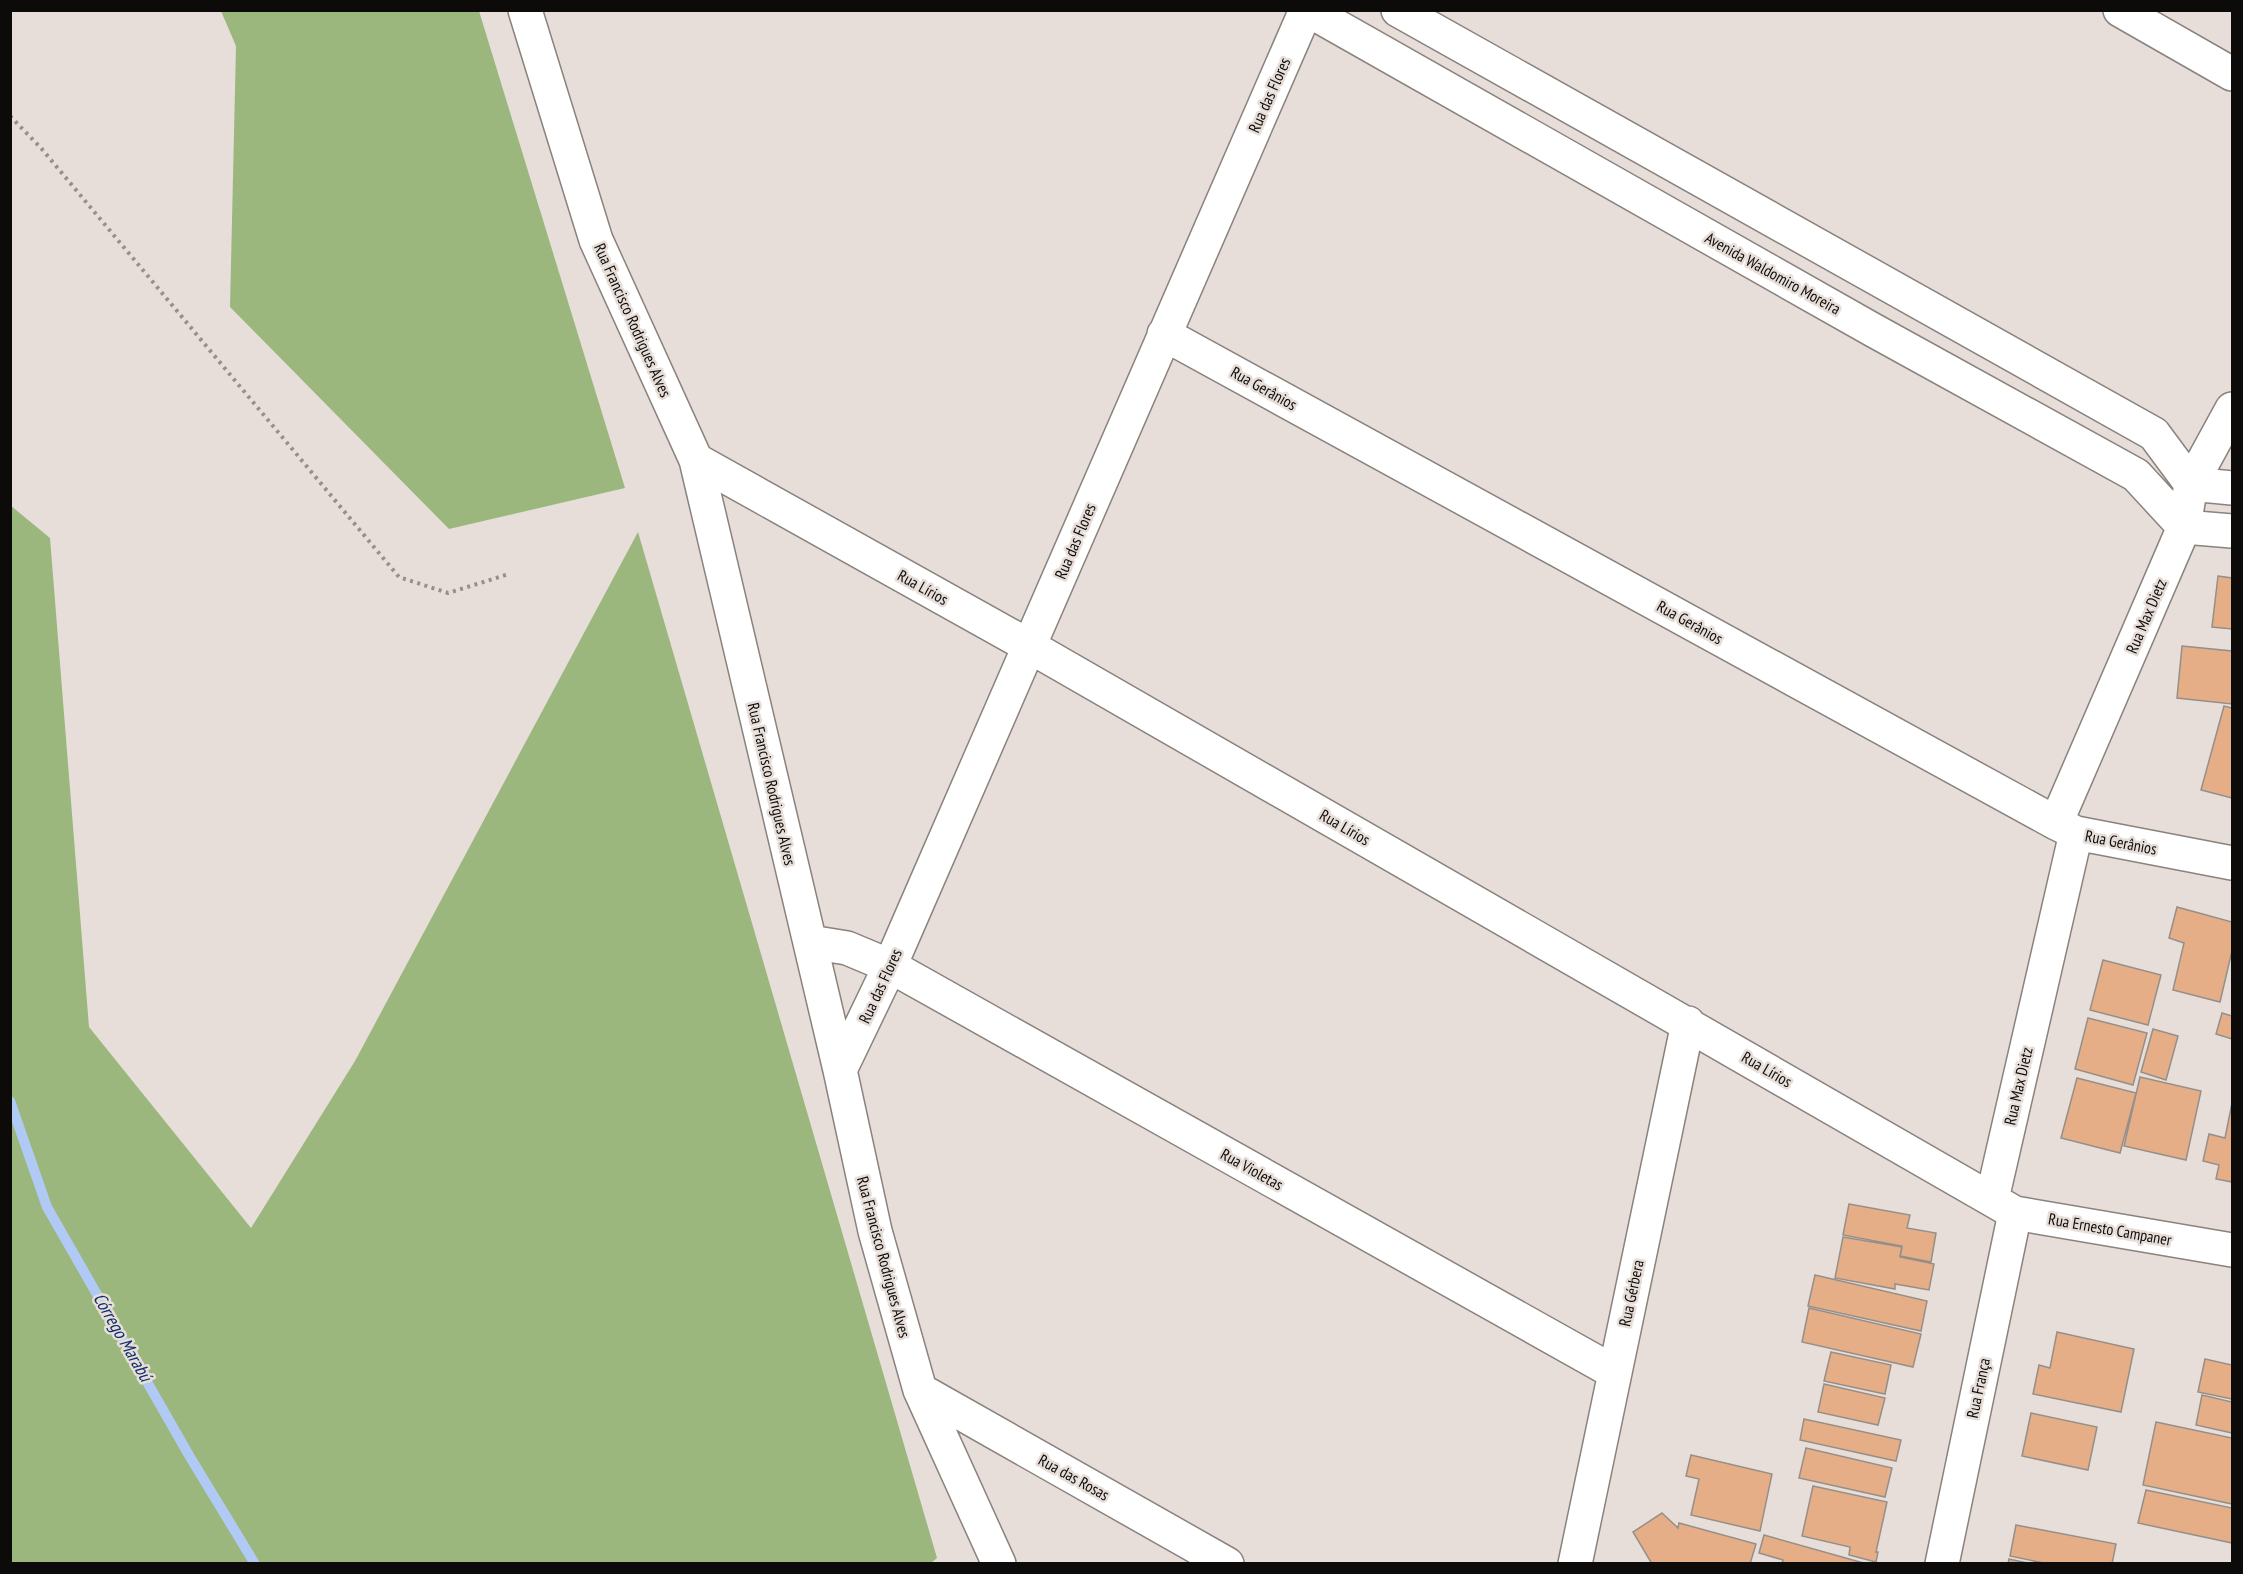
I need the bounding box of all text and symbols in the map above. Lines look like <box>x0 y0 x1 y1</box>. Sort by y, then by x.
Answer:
street label: Rua das Flores <box>1244 54 1294 136</box>
street label: Avenida Waldomiro Moreira <box>1702 227 1844 319</box>
street label: Rua Francisco Rodrigues Alves <box>590 240 676 400</box>
street label: Rua Gerânios <box>1227 362 1301 414</box>
street label: Rua das Flores <box>1050 500 1100 582</box>
street label: Rua Lírios <box>894 565 952 609</box>
street label: Rua Max Dietz <box>2121 575 2171 656</box>
street label: Rua Gerânios <box>1653 596 1727 648</box>
street label: Rua Francisco Rodrigues Alves <box>744 701 800 867</box>
street label: Rua Lírios <box>1316 805 1374 849</box>
street label: Rua Gerânios <box>2084 825 2158 859</box>
street label: Rua das Flores <box>854 945 906 1027</box>
street label: Rua Max Dietz <box>1999 1045 2037 1127</box>
street label: Rua Lírios <box>1738 1047 1796 1091</box>
street label: Rua Violetas <box>1217 1144 1287 1194</box>
street label: Rua Francisco Rodrigues Alves <box>853 1174 915 1340</box>
street label: Rua Ernesto Campaner <box>2047 1208 2174 1250</box>
street label: Rua Gérbera <box>1614 1258 1648 1328</box>
water label: Córrego Marabú <box>88 1289 158 1386</box>
street label: Rua França <box>1962 1356 1994 1420</box>
street label: Rua das Rosas <box>1035 1449 1113 1505</box>

